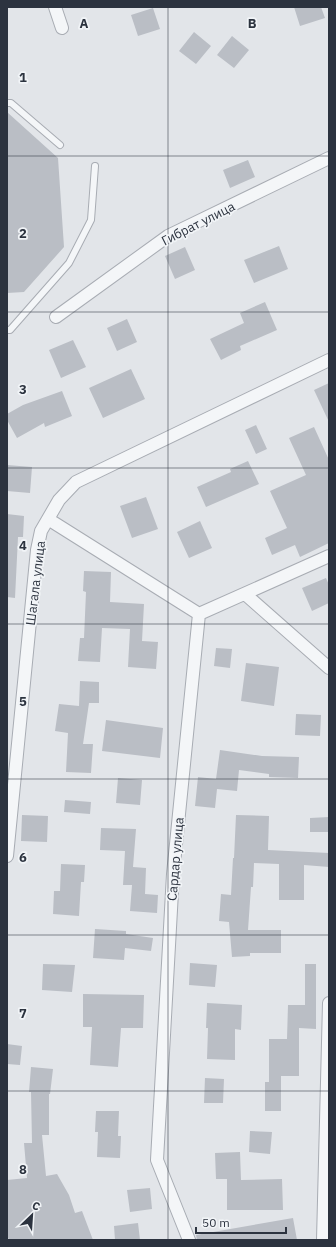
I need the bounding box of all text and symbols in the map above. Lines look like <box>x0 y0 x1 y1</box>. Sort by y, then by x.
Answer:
text: A <box>80 15 89 32</box>
text: B <box>248 15 257 32</box>
text: 1 <box>19 69 27 86</box>
street label: Гибрат улица <box>159 198 238 249</box>
text: 2 <box>19 225 27 242</box>
text: 3 <box>19 381 27 398</box>
text: 4 <box>19 537 27 554</box>
street label: Шагала улица <box>22 540 49 626</box>
text: 5 <box>19 693 27 710</box>
street label: Сардар улица <box>163 816 188 902</box>
text: 6 <box>19 849 27 866</box>
text: 7 <box>19 1005 27 1022</box>
text: 8 <box>19 1161 27 1178</box>
north arrow <box>12 1195 52 1235</box>
text: С <box>30 1198 42 1214</box>
scale bar <box>196 1209 286 1235</box>
text: 50 m <box>202 1215 230 1230</box>

